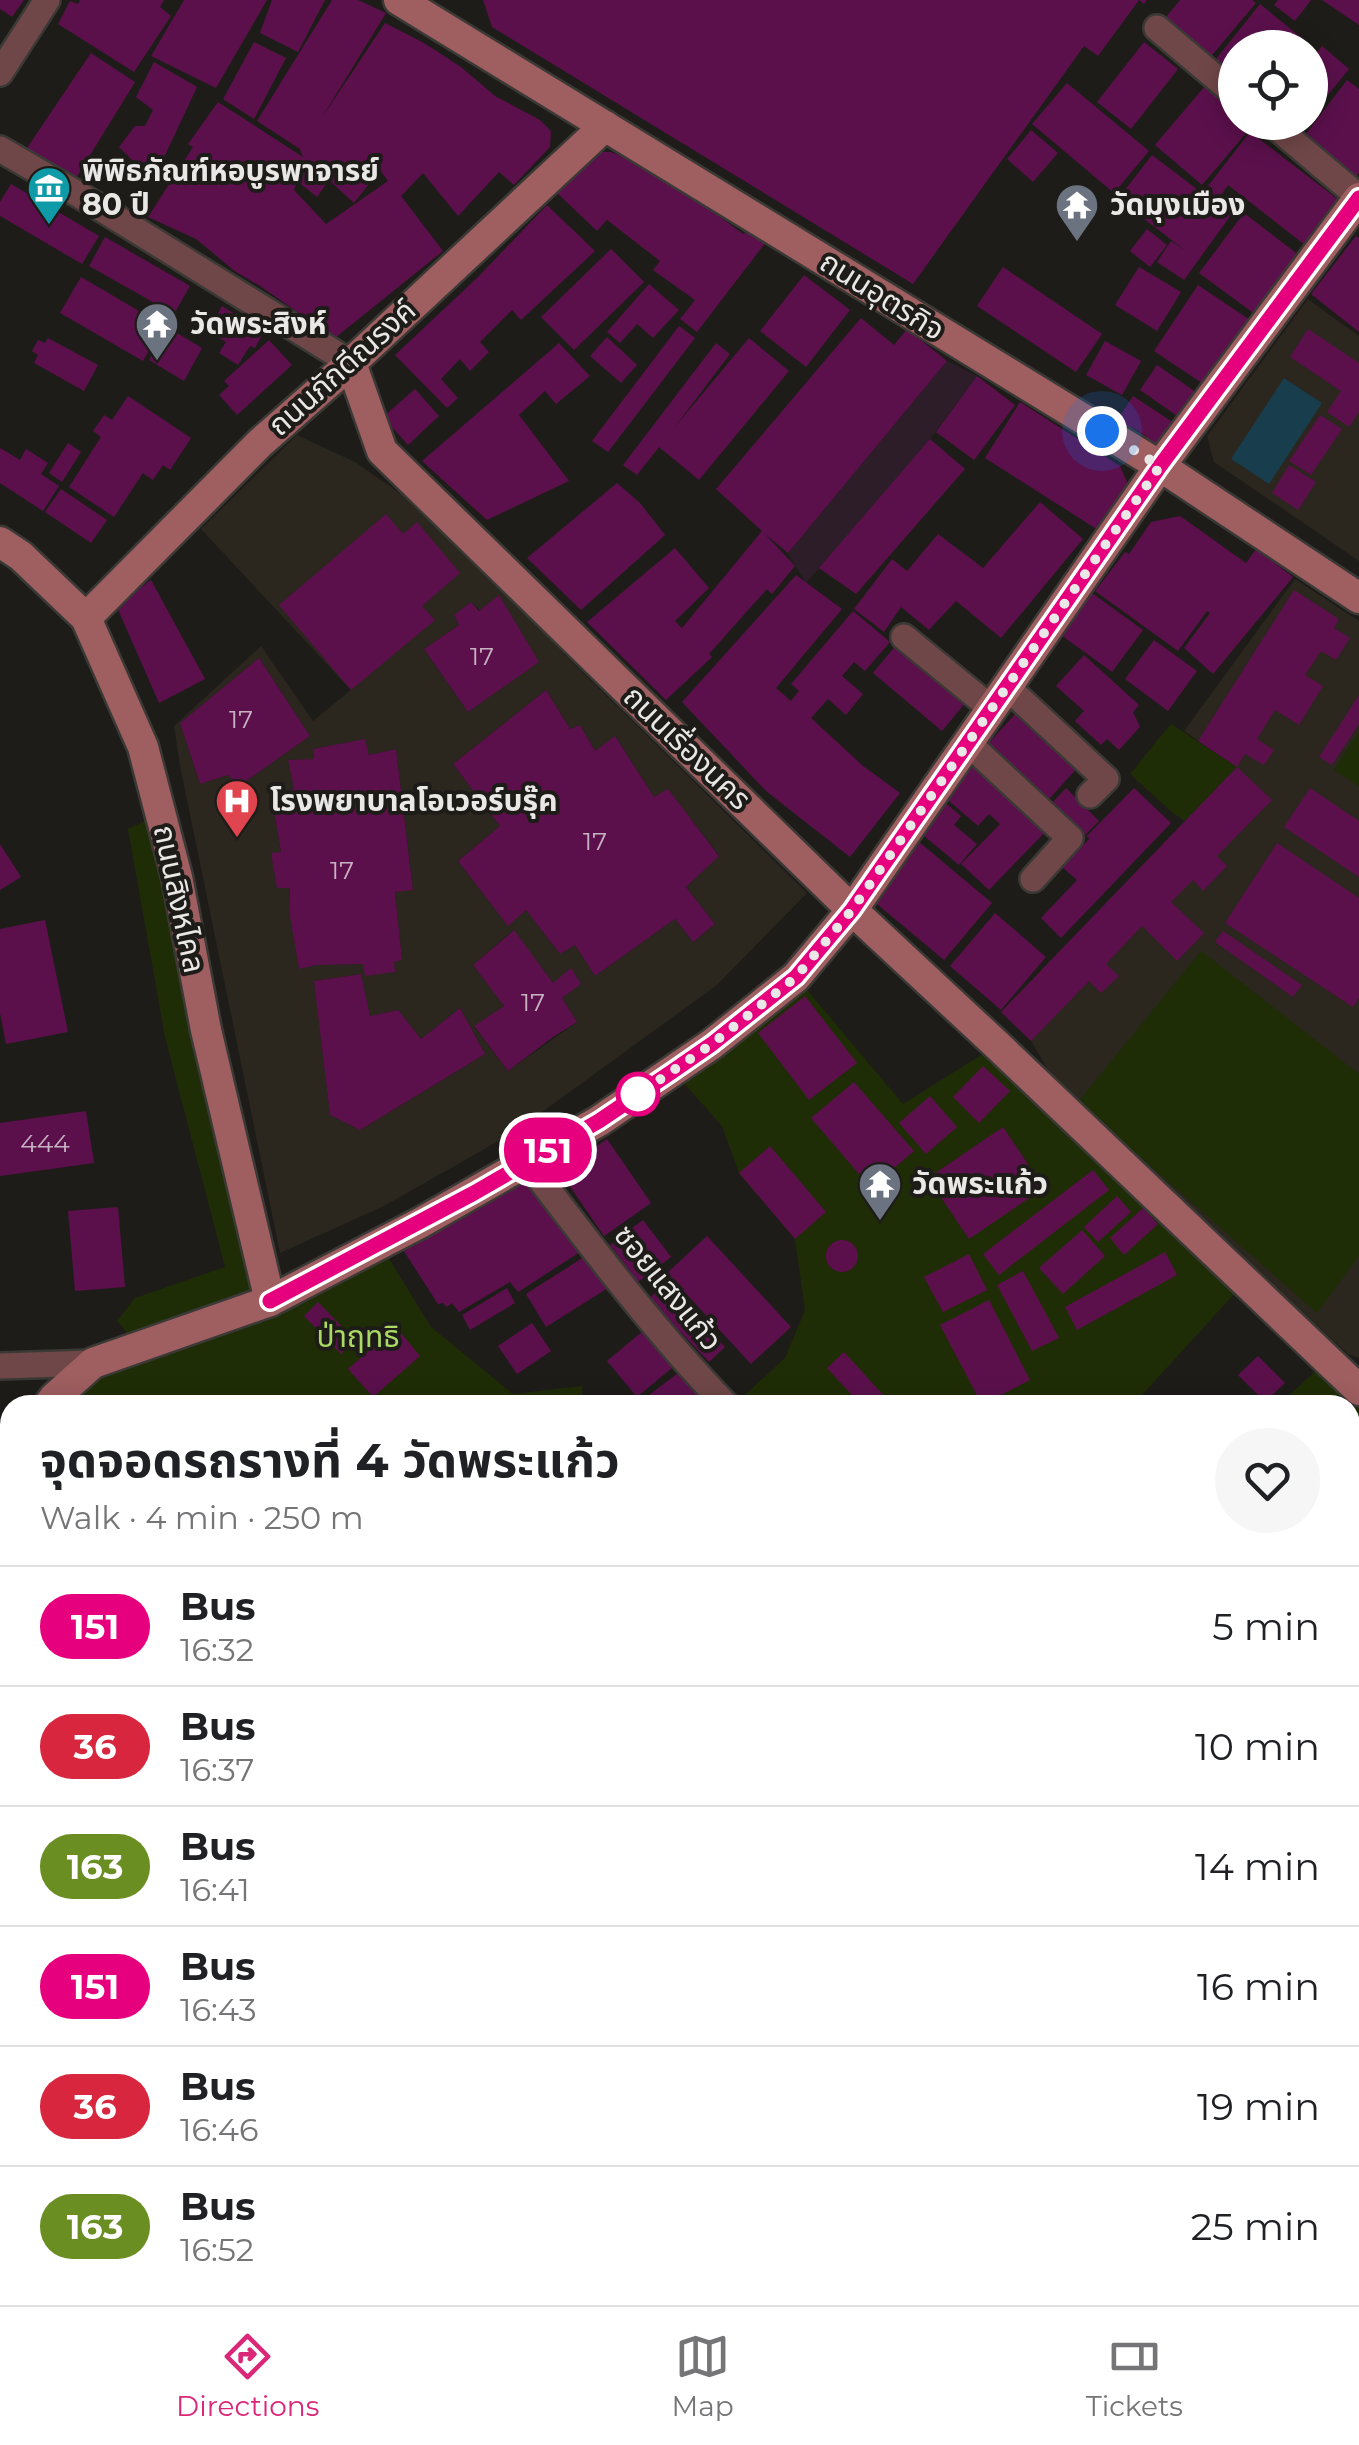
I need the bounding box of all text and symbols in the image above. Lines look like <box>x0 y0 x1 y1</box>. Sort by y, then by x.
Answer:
map controls <box>1218 30 1328 140</box>
button: locate <box>1218 30 1328 140</box>
place label: พิพิธภัณฑ์หอบูรพาจารย์ 80 ปี <box>82 152 379 223</box>
museum icon: พิพิธภัณฑ์หอบูรพาจารย์ 80 ปี <box>26 165 72 226</box>
temple icon: วัดมุงเมือง <box>1054 182 1100 243</box>
place label: วัดมุงเมือง <box>1110 186 1245 223</box>
street label: ถนนอุตรกิจ <box>813 243 951 348</box>
street label: ถนนภักดีณรงค์ <box>260 292 423 444</box>
temple icon: วัดพระสิงห์ <box>134 301 180 362</box>
place label: วัดพระสิงห์ <box>190 305 326 342</box>
your location <box>1077 406 1127 456</box>
house number: 17 <box>470 641 494 671</box>
street label: ถนนเรื่องนคร <box>616 676 760 817</box>
house number: 17 <box>229 704 253 734</box>
hospital icon: โรงพยาบาลโอเวอร์บรุ๊ค <box>214 778 260 839</box>
place label: โรงพยาบาลโอเวอร์บรุ๊ค <box>270 782 558 819</box>
street label: ถนนสิงหไคล <box>146 822 213 976</box>
house number: 17 <box>583 826 607 856</box>
house number: 17 <box>330 855 354 885</box>
house number: 17 <box>521 987 545 1017</box>
unlabelled marker <box>617 1073 659 1115</box>
line badge: 151 <box>490 1118 606 1182</box>
house number: 444 <box>20 1128 70 1158</box>
text: 151 <box>524 1129 572 1172</box>
temple icon: วัดพระแก้ว <box>857 1161 903 1222</box>
place label: วัดพระแก้ว <box>912 1165 1048 1202</box>
street label: ซอยแสงแก้ว <box>606 1217 730 1358</box>
park label: ป่าฤทธิ <box>317 1318 399 1355</box>
button: heart <box>1215 1428 1320 1533</box>
text: จุดจอดรถรางที่ 4 วัดพระแก้ว <box>40 1431 620 1489</box>
text: Walk · 4 min · 250 m <box>40 1498 364 1537</box>
text: Bus <box>180 1583 255 1630</box>
text: 5 min <box>1212 1603 1320 1650</box>
text: 151 <box>71 1605 119 1648</box>
text: 16:32 <box>180 1630 254 1669</box>
text: Bus <box>180 1703 255 1750</box>
text: 10 min <box>1195 1723 1320 1770</box>
text: 36 <box>73 1725 117 1768</box>
text: 16:37 <box>180 1750 254 1789</box>
text: Bus <box>180 1823 255 1870</box>
text: 14 min <box>1195 1843 1320 1890</box>
text: 163 <box>67 1845 123 1888</box>
text: 16:41 <box>180 1870 250 1909</box>
text: Bus <box>180 1943 255 1990</box>
text: 16 min <box>1197 1963 1320 2010</box>
text: 151 <box>71 1965 119 2008</box>
text: 16:43 <box>180 1990 257 2029</box>
text: Bus <box>180 2063 255 2110</box>
text: 19 min <box>1197 2083 1320 2130</box>
text: 36 <box>73 2085 117 2128</box>
text: 16:46 <box>180 2110 258 2149</box>
text: Bus <box>180 2183 255 2230</box>
text: 25 min <box>1191 2203 1320 2250</box>
text: 163 <box>67 2205 123 2248</box>
text: 16:52 <box>180 2230 254 2269</box>
tab: Directions <box>176 2329 319 2423</box>
tab: Map <box>671 2329 734 2423</box>
tab: Tickets <box>1086 2329 1183 2423</box>

